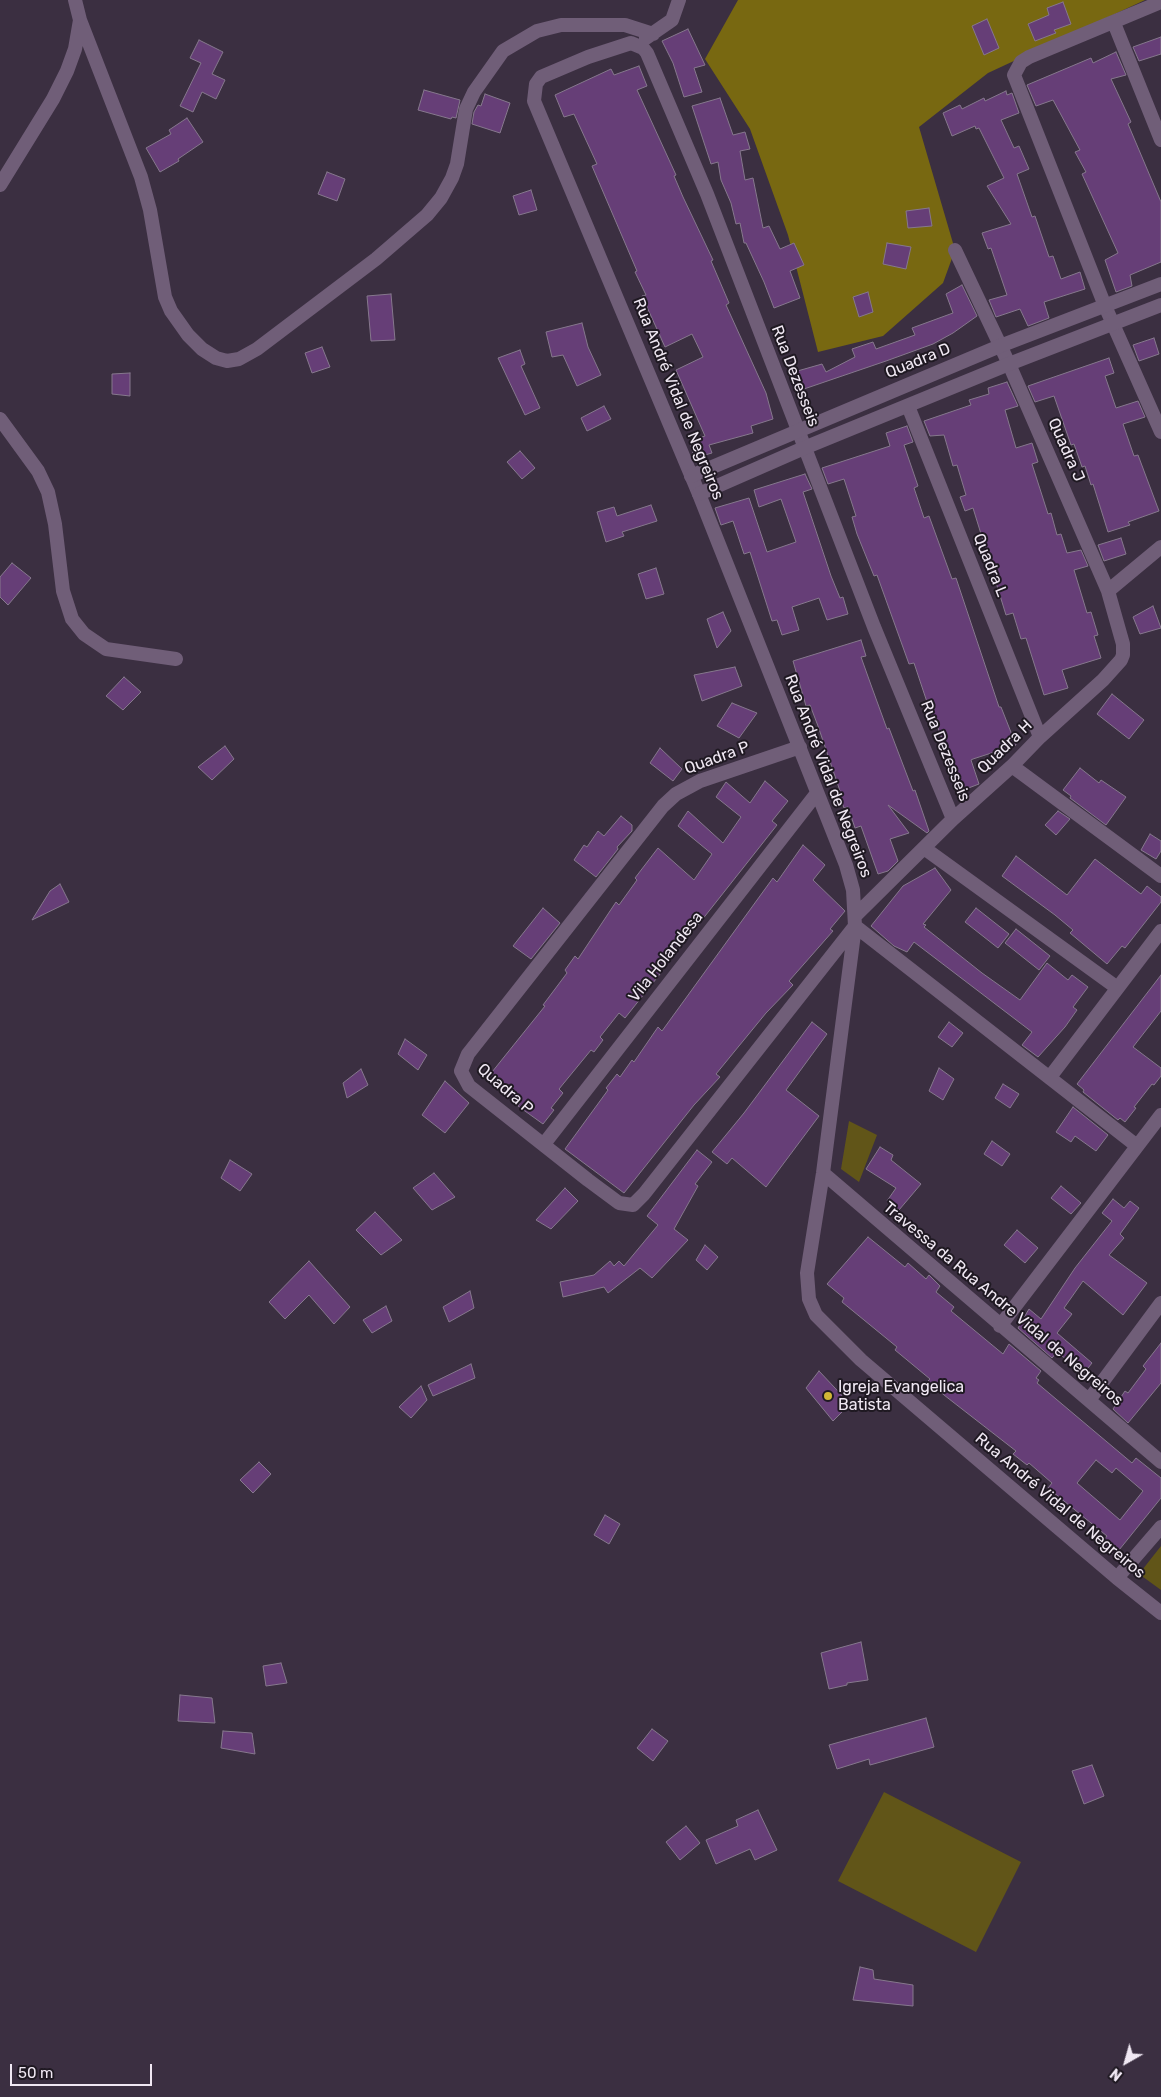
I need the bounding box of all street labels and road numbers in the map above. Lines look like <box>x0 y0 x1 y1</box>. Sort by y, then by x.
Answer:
street label: Rua André Vidal de Negreiros <box>629 295 727 503</box>
street label: Rua Dezesseis <box>767 323 823 429</box>
street label: Quadra D <box>883 339 953 383</box>
street label: Quadra J <box>1043 415 1089 485</box>
street label: Quadra L <box>969 531 1011 599</box>
street label: Rua André Vidal de Negreiros <box>780 672 876 880</box>
street label: Rua Dezesseis <box>916 698 974 804</box>
street label: Quadra H <box>974 716 1036 778</box>
street label: Quadra P <box>682 737 752 779</box>
street label: Vila Holandesa <box>625 908 707 1006</box>
street label: Quadra P <box>473 1060 537 1118</box>
street label: Travessa da Rua Andre Vidal de Negreiros <box>879 1198 1127 1410</box>
street label: Rua André Vidal de Negreiros <box>971 1429 1149 1583</box>

